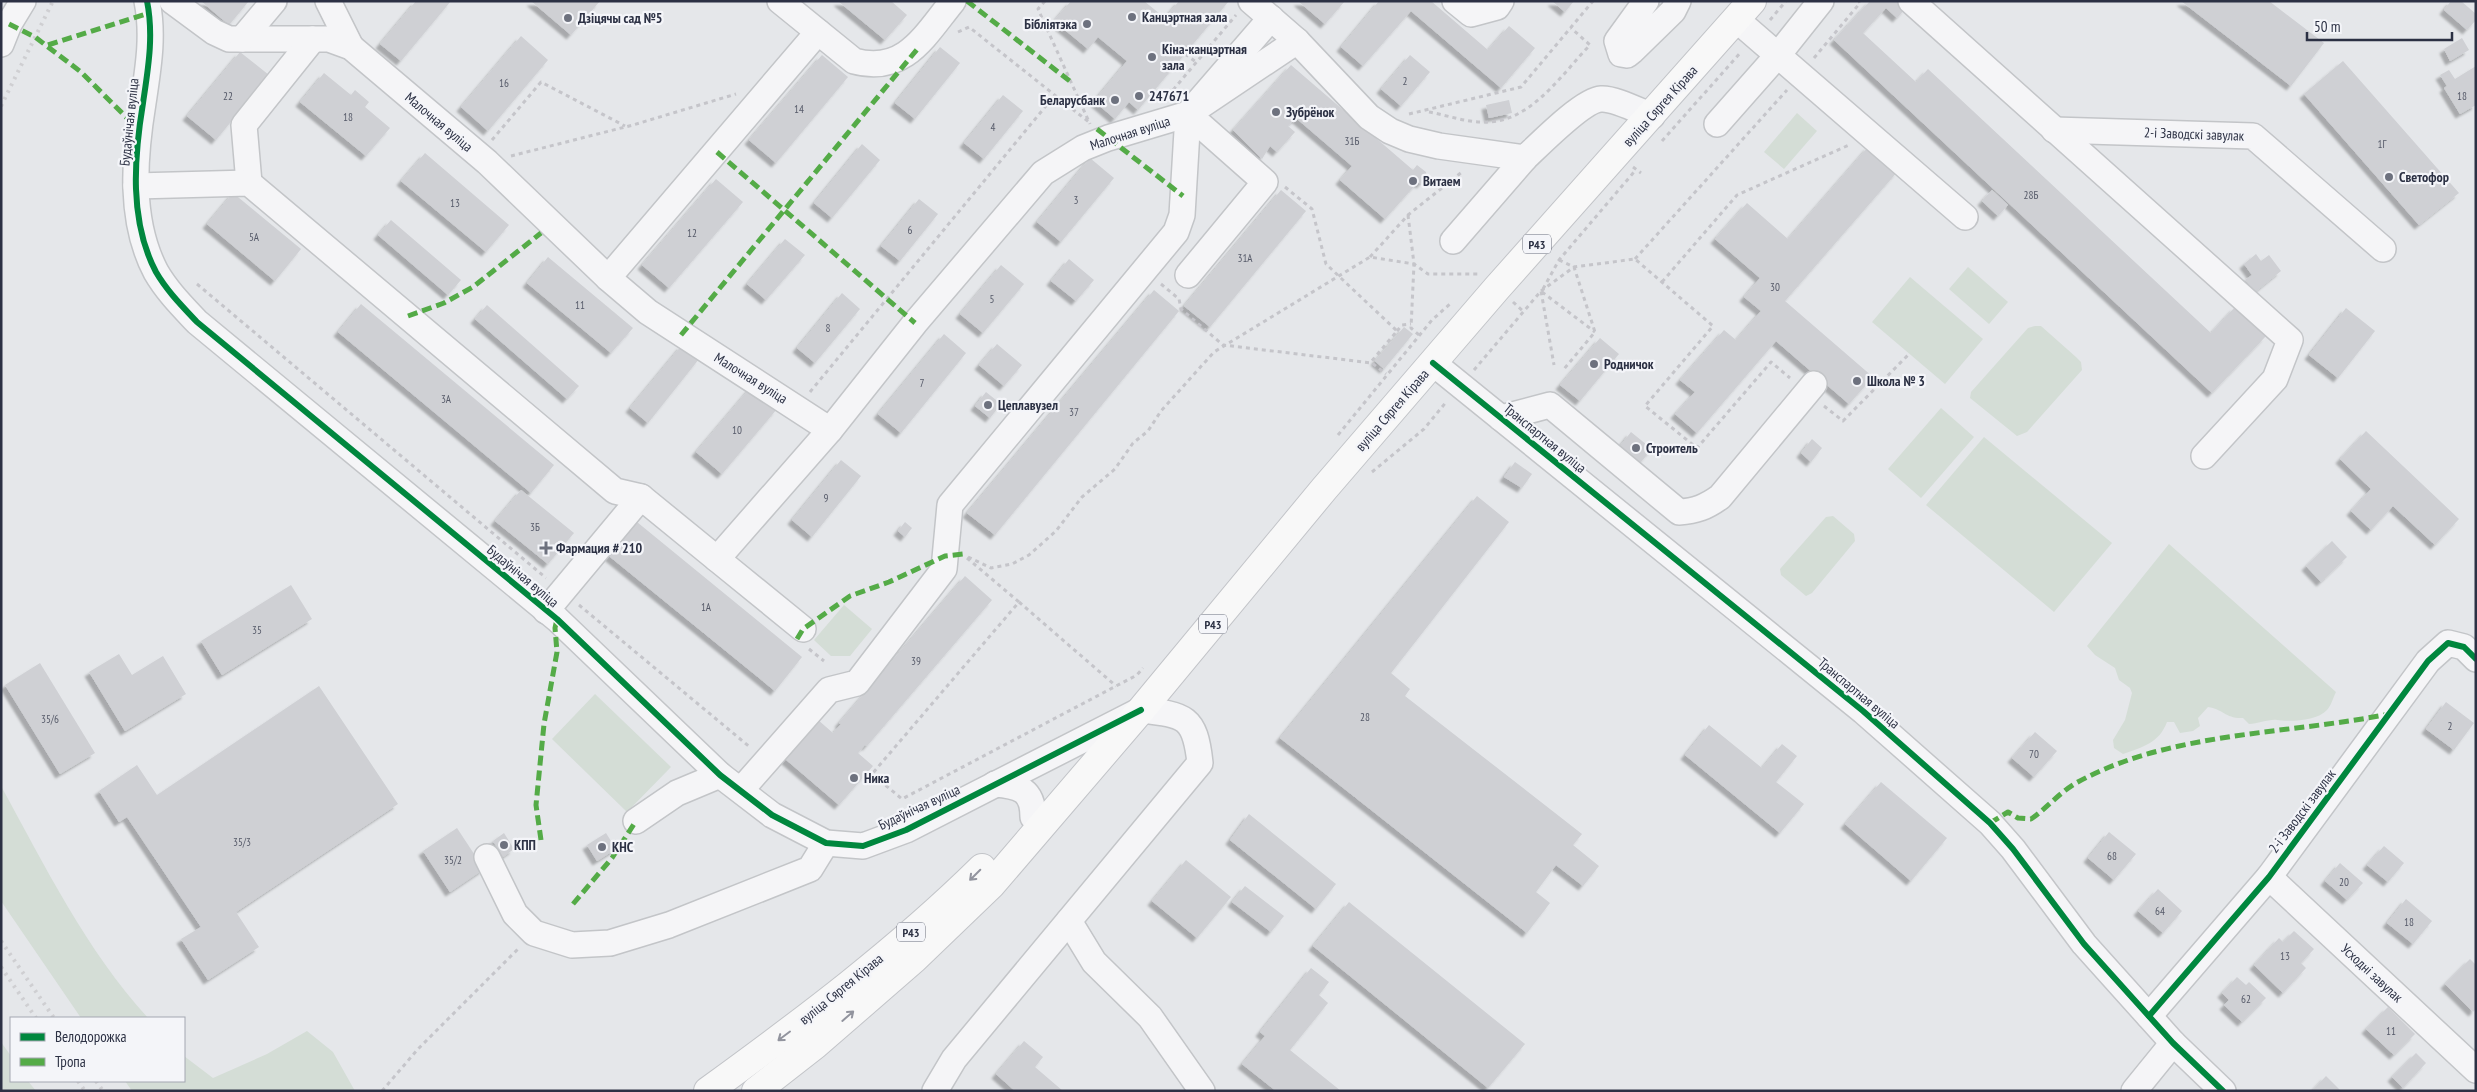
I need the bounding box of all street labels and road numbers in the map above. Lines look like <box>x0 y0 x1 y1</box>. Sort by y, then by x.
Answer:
street label: вуліца Сяргея Кірава <box>1619 62 1701 150</box>
street label: Будаўнічая вуліца <box>115 77 143 167</box>
street label: Малочная вуліца <box>401 88 477 156</box>
street label: Малочная вуліца <box>1088 112 1172 154</box>
street label: 2-і Заводскі завулак <box>2144 123 2245 145</box>
road number: Р43 <box>1523 234 1551 253</box>
street label: Малочная вуліца <box>711 348 791 408</box>
street label: вуліца Сяргея Кірава <box>1351 365 1433 455</box>
street label: Транспартная вуліца <box>1500 399 1590 477</box>
street label: Будаўнічая вуліца <box>483 541 563 611</box>
road number: Р43 <box>1199 614 1227 634</box>
street label: Транспартная вуліца <box>1814 654 1904 732</box>
street label: 2-і Заводскі завулак <box>2265 765 2340 856</box>
street label: Будаўнічая вуліца <box>875 780 963 834</box>
road number: Р43 <box>897 922 925 942</box>
street label: Усходні завулак <box>2337 940 2407 1007</box>
street label: вуліца Сяргея Кірава <box>795 950 887 1028</box>

